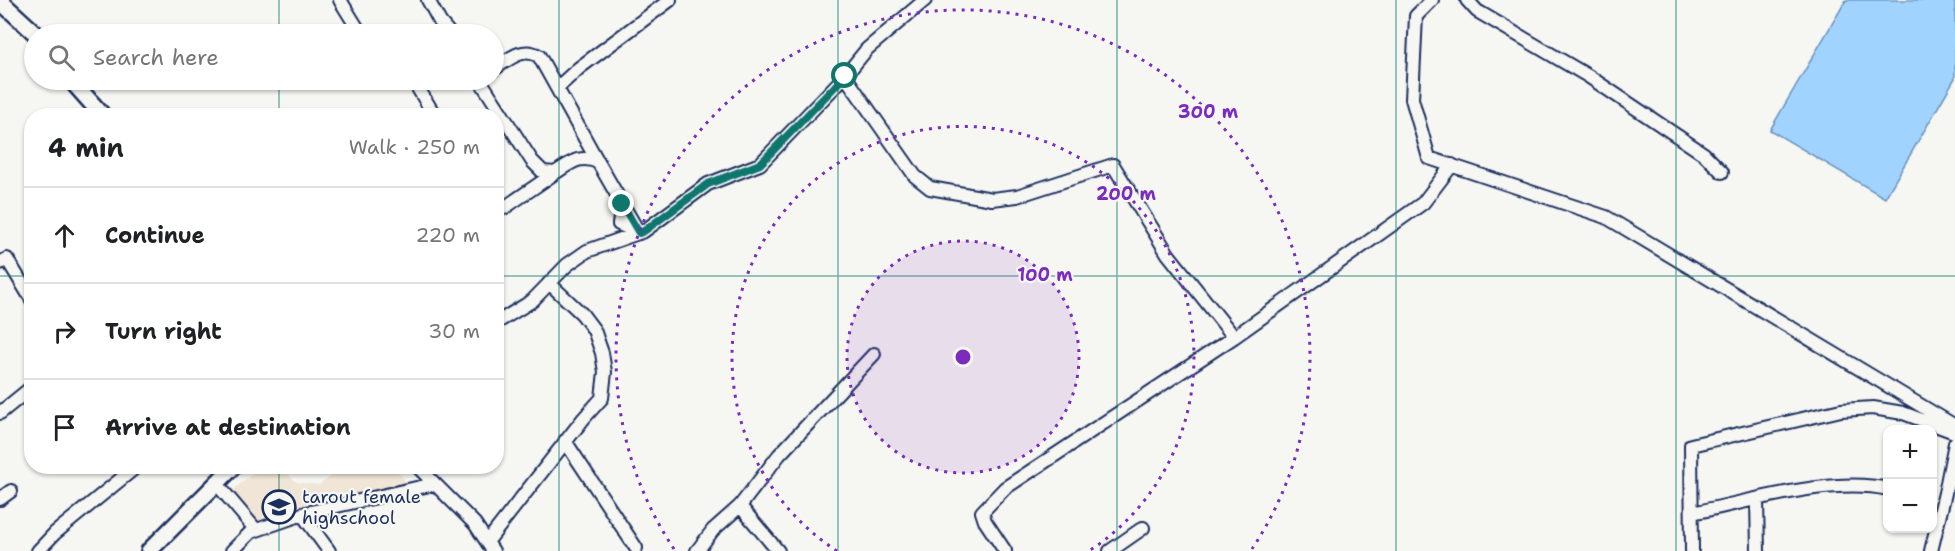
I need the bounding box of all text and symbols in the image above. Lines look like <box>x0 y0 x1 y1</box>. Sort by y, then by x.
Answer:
search box <box>24 24 504 90</box>
icon: search <box>45 41 78 74</box>
text: Search here <box>93 43 219 72</box>
route start <box>831 62 857 88</box>
text: 300 m <box>1178 100 1239 124</box>
text: 4 min <box>48 130 124 165</box>
text: Walk · 250 m <box>349 134 480 160</box>
text: 200 m <box>1096 182 1157 206</box>
route end <box>608 190 634 216</box>
icon: ahead <box>48 219 81 252</box>
text: Continue <box>105 221 205 250</box>
text: 220 m <box>416 222 480 248</box>
text: 100 m <box>1017 263 1073 287</box>
icon: right <box>48 315 81 348</box>
text: Turn right <box>105 317 222 346</box>
text: 30 m <box>428 318 480 344</box>
centre of rings <box>953 347 973 367</box>
icon: arrive <box>48 411 81 444</box>
text: Arrive at destination <box>105 413 351 442</box>
map controls <box>1883 425 1937 533</box>
button: + <box>1883 425 1937 479</box>
button: − <box>1883 479 1937 533</box>
place label: tarout female highschool <box>302 485 421 530</box>
school or university icon: tarout female highschool <box>261 489 297 525</box>

